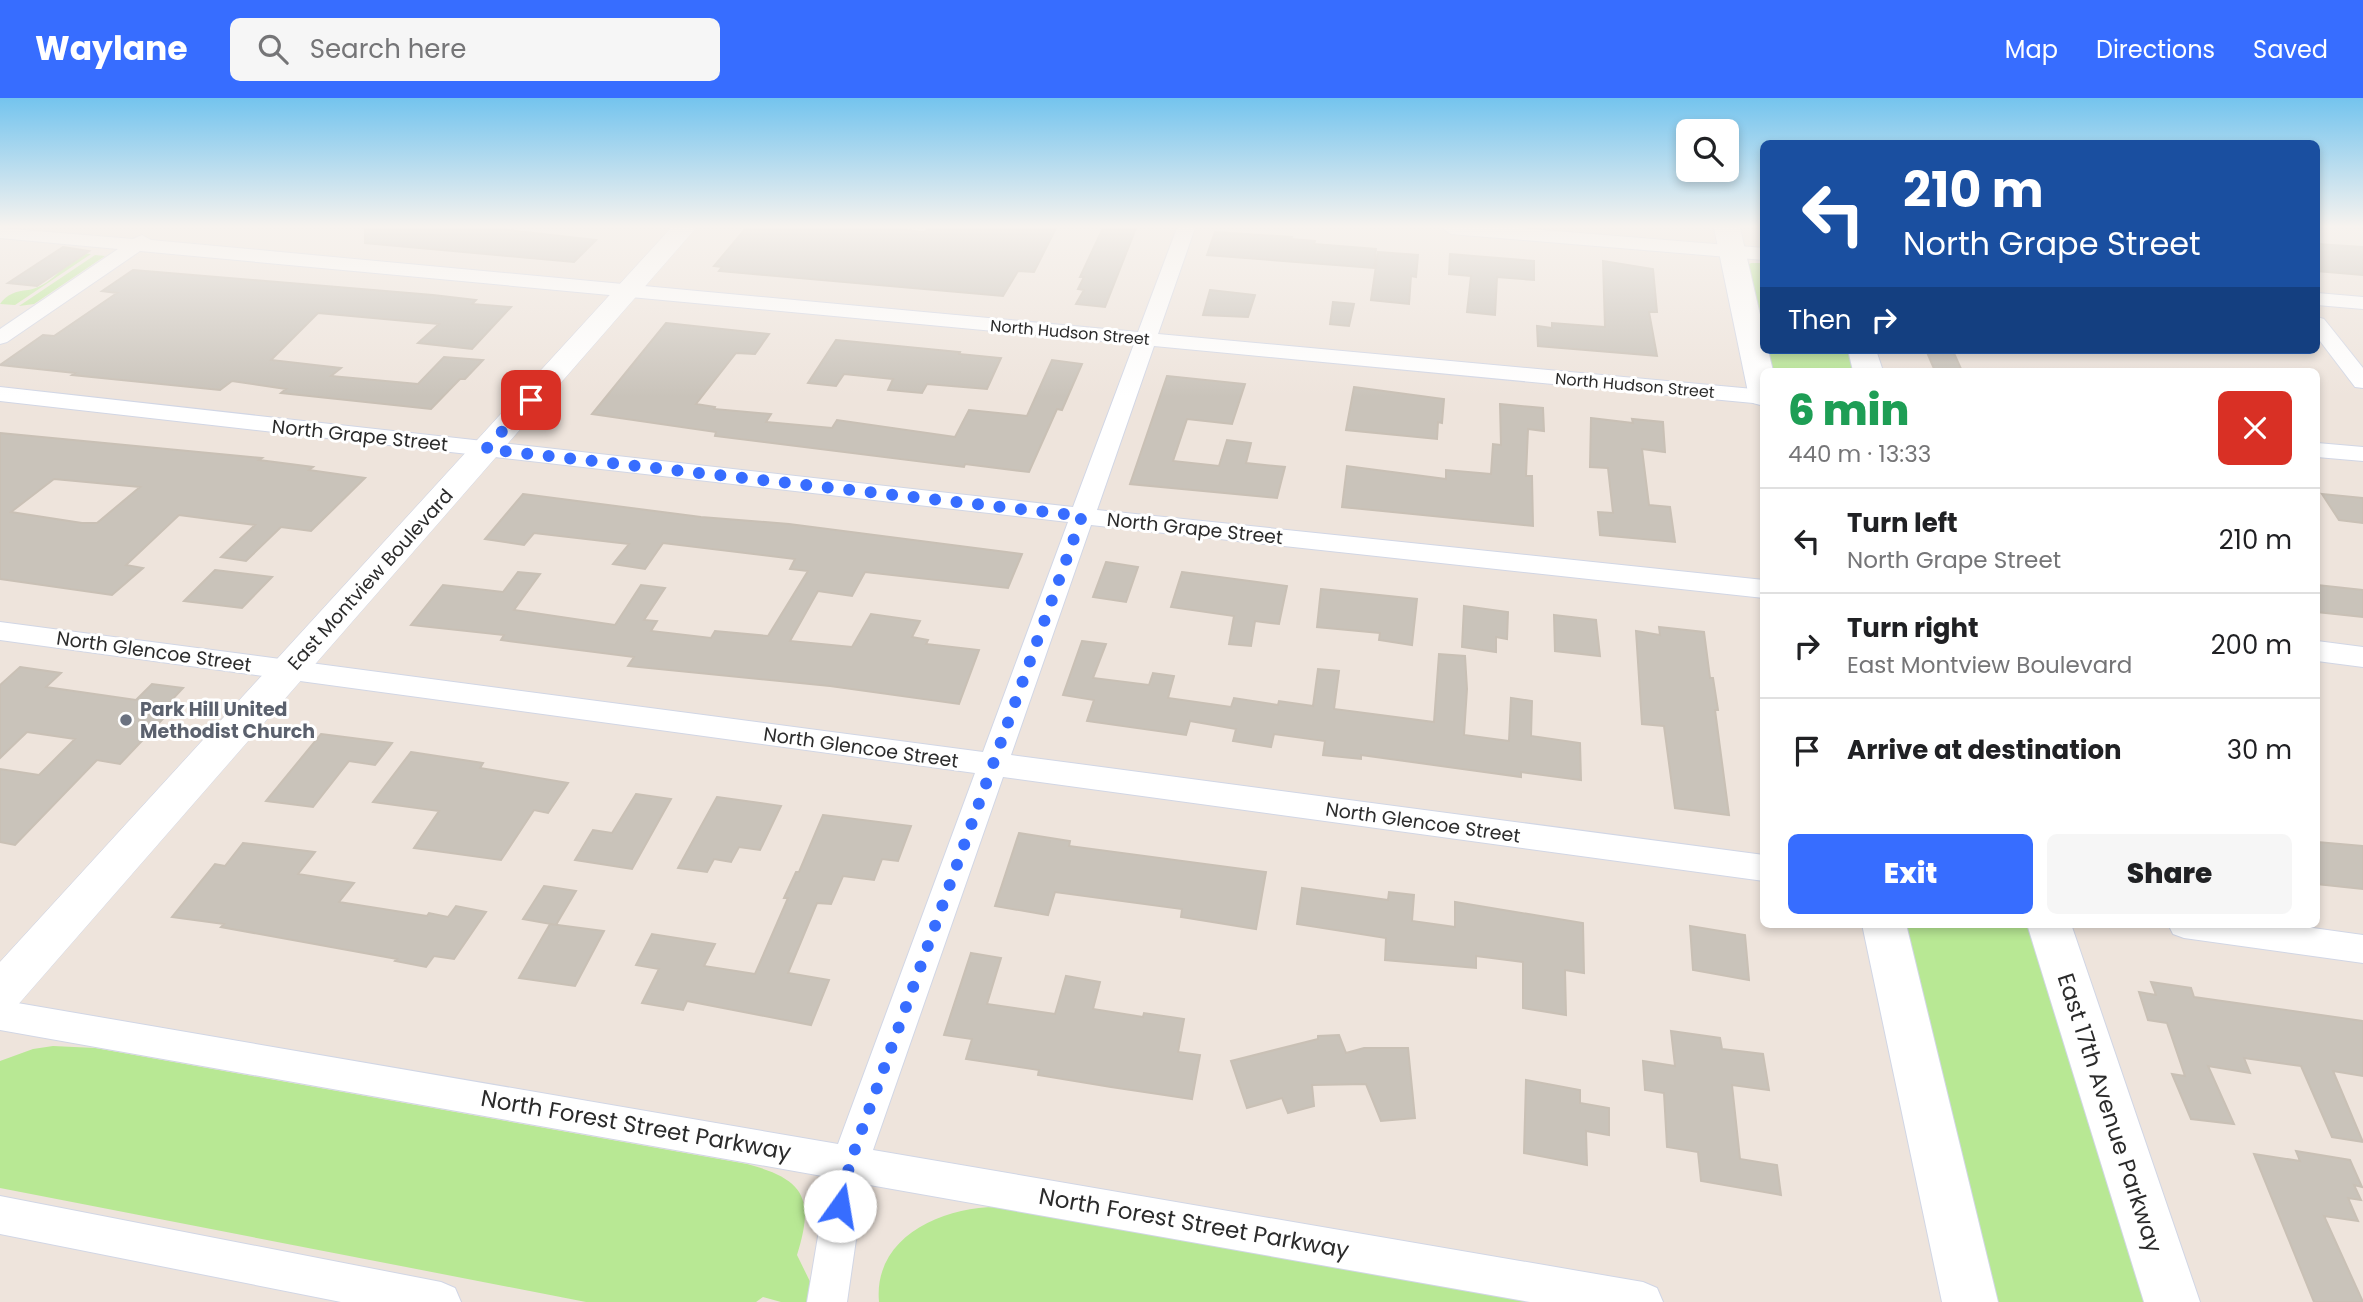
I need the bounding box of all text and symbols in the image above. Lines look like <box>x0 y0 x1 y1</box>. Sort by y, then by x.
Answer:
search box <box>230 18 720 81</box>
text: Waylane <box>35 25 188 72</box>
icon: search <box>254 30 292 68</box>
text: Search here <box>310 31 466 67</box>
text: Map <box>2005 33 2058 66</box>
text: Directions <box>2096 33 2215 66</box>
text: Saved <box>2253 33 2328 66</box>
map controls <box>1676 119 1739 182</box>
button: search <box>1676 119 1739 182</box>
text: 210 m <box>1903 156 2044 224</box>
icon: left <box>1788 168 1879 259</box>
text: North Grape Street <box>1903 221 2201 266</box>
icon: right <box>1865 301 1903 339</box>
text: Then <box>1788 302 1851 338</box>
street label: North Hudson Street <box>989 314 1151 351</box>
street label: North Hudson Street <box>1554 367 1716 404</box>
pin <box>501 370 561 430</box>
icon: arrive <box>512 381 550 419</box>
text: 6 min <box>1788 381 1909 440</box>
button: close <box>2218 391 2292 465</box>
street label: North Grape Street <box>271 413 449 458</box>
text: 440 m · 13:33 <box>1788 438 1931 470</box>
street label: East Montview Boulevard <box>281 483 459 676</box>
text: Turn left <box>1847 505 1958 541</box>
street label: North Grape Street <box>1106 506 1284 551</box>
icon: left <box>1788 522 1826 560</box>
text: 210 m <box>2219 522 2292 558</box>
text: North Grape Street <box>1847 544 2061 576</box>
text: Turn right <box>1847 610 1979 646</box>
street label: North Glencoe Street <box>55 624 253 679</box>
icon: right <box>1788 627 1826 665</box>
text: 200 m <box>2211 627 2292 663</box>
text: East Montview Boulevard <box>1847 649 2132 681</box>
place label: Park Hill United Methodist Church <box>140 696 315 745</box>
marker: Park Hill United Methodist Church <box>118 712 134 728</box>
street label: North Glencoe Street <box>762 720 960 775</box>
icon: arrive <box>1788 732 1826 770</box>
text: Arrive at destination <box>1847 732 2122 768</box>
text: 30 m <box>2227 732 2292 768</box>
street label: North Glencoe Street <box>1324 795 1522 850</box>
button: Exit <box>1788 834 2033 914</box>
button: Share <box>2047 834 2292 914</box>
street label: East 17th Avenue Parkway <box>2050 969 2170 1257</box>
street label: North Forest Street Parkway <box>478 1082 794 1168</box>
position arrow <box>803 1169 877 1243</box>
street label: North Forest Street Parkway <box>1036 1180 1352 1266</box>

